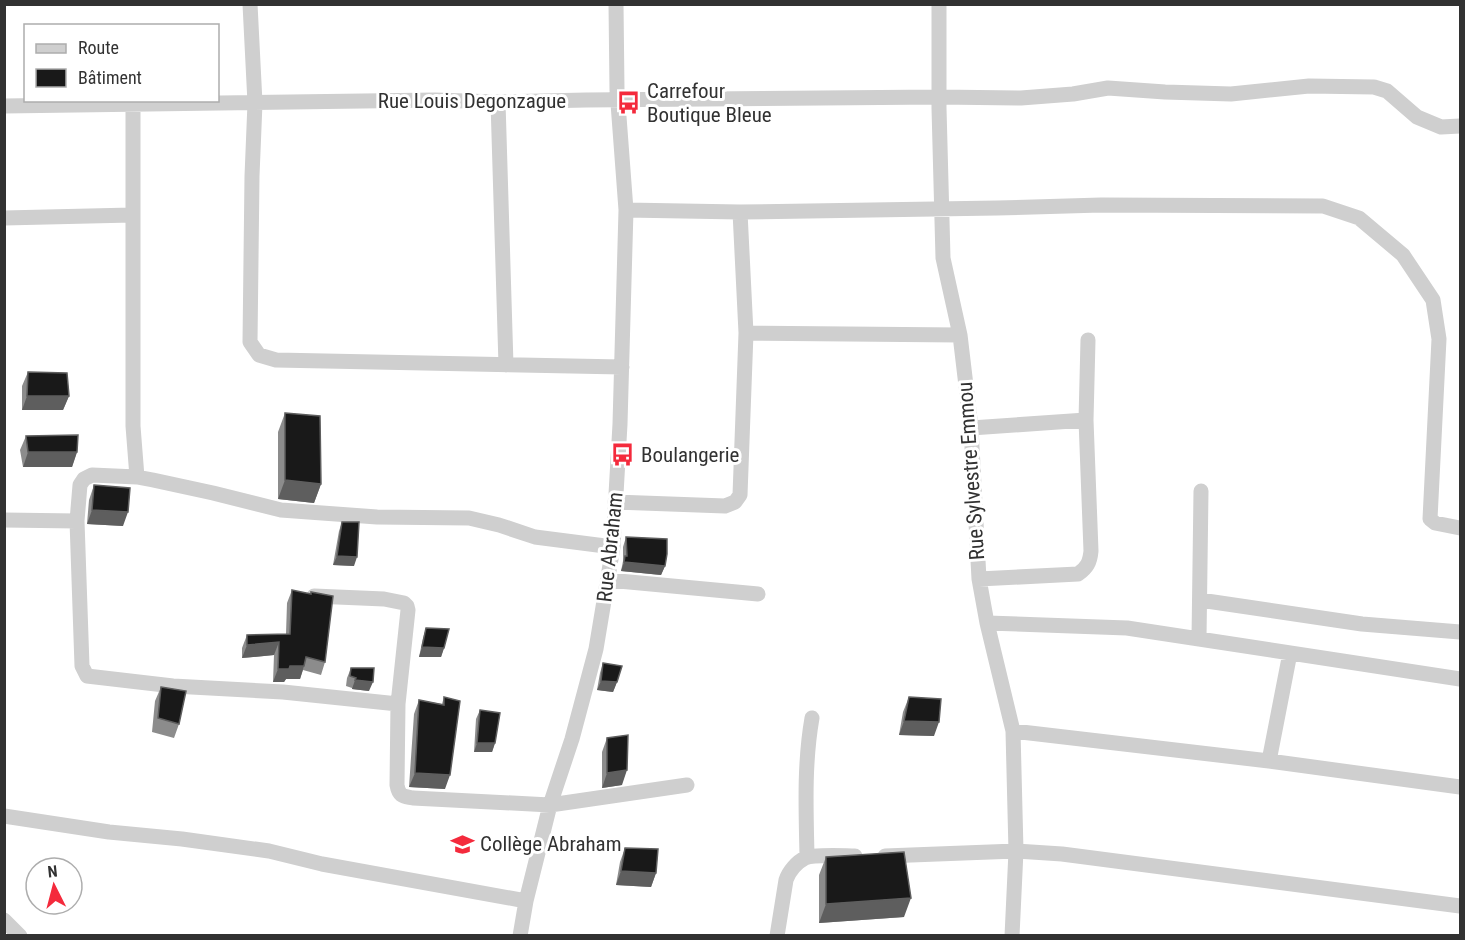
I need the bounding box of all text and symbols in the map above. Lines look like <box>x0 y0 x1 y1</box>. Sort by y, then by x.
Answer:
legend <box>24 24 219 102</box>
text: Route <box>78 37 119 58</box>
text: Bâtiment <box>78 67 142 88</box>
place label: Carrefour Boutique Bleue <box>647 79 772 127</box>
street label: Rue Louis Degonzague <box>378 89 566 113</box>
bus stop icon: Carrefour Boutique Bleue <box>616 90 642 116</box>
street label: Rue Sylvestre Emmou <box>953 381 989 561</box>
bus stop icon: Boulangerie <box>610 442 636 468</box>
place label: Boulangerie <box>641 443 740 467</box>
street label: Rue Abraham <box>592 491 628 603</box>
school or university icon: Collège Abraham <box>449 831 475 857</box>
place label: Collège Abraham <box>480 832 621 856</box>
north arrow <box>24 856 84 916</box>
text: N <box>47 862 58 882</box>

